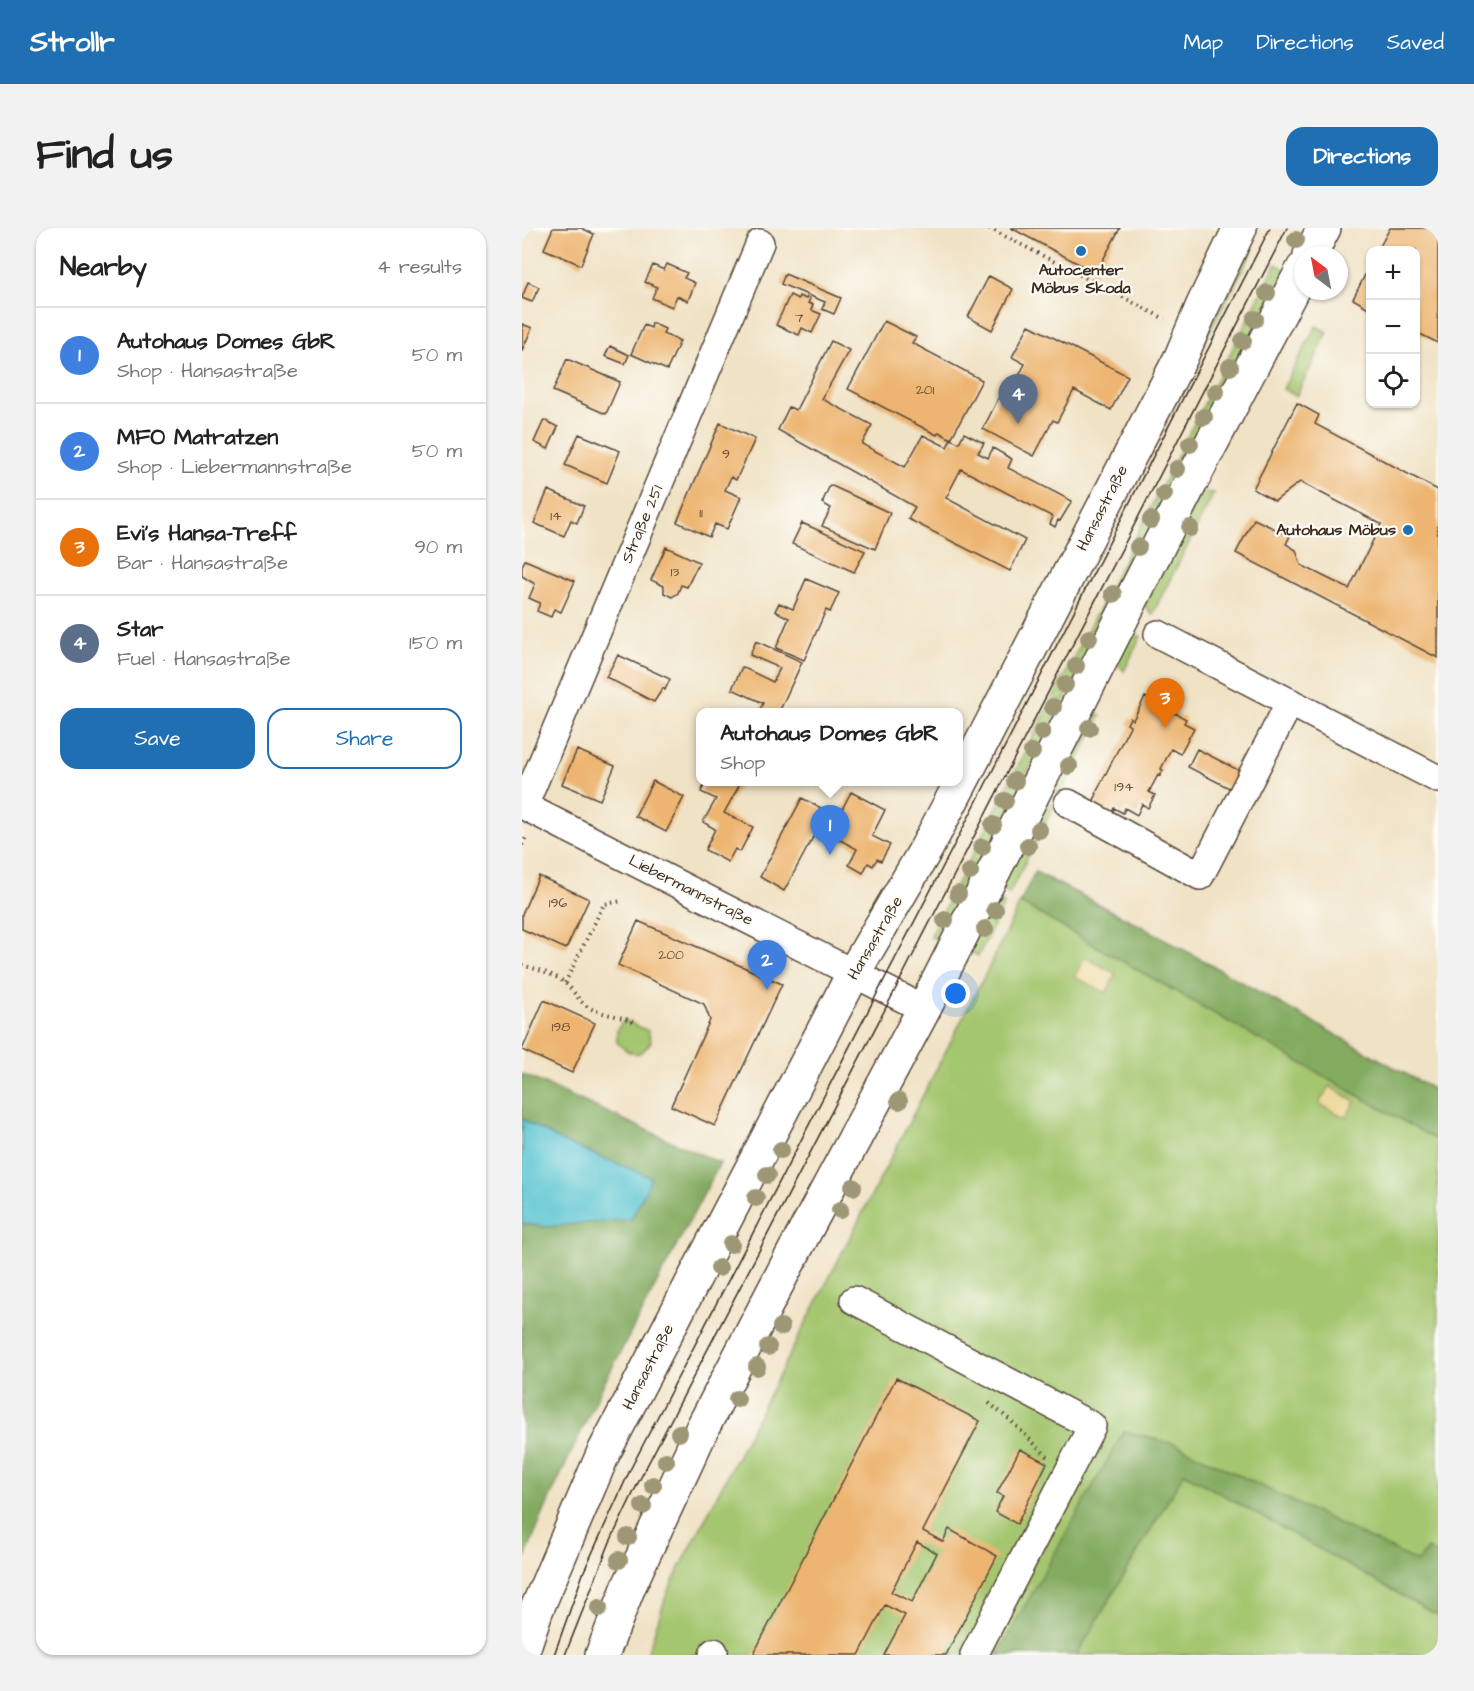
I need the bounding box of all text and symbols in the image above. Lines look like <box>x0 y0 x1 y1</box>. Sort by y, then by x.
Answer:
text: Strollr <box>30 23 115 62</box>
text: Map <box>1183 28 1223 57</box>
text: Directions <box>1256 28 1354 57</box>
text: Saved <box>1387 28 1444 57</box>
text: Find us <box>36 127 173 185</box>
button: Directions <box>1286 127 1438 186</box>
marker: Autocenter Möbus Skoda <box>1074 244 1088 258</box>
north arrow <box>1294 246 1348 300</box>
map controls <box>1366 246 1420 408</box>
button: + <box>1366 246 1420 300</box>
text: Nearby <box>60 249 147 285</box>
text: 4 results <box>377 253 462 281</box>
place label: Autocenter Möbus Skoda <box>1031 259 1131 299</box>
button: − <box>1366 300 1420 354</box>
house number: 7 <box>795 308 804 328</box>
text: Autohaus Domes GbR <box>117 326 335 357</box>
text: 1 <box>78 341 81 369</box>
text: 50 m <box>412 341 462 369</box>
button: locate <box>1366 354 1420 408</box>
text: Shop · Hansastraße <box>117 357 298 385</box>
pin: 4 <box>998 374 1038 424</box>
house number: 201 <box>916 380 935 400</box>
text: MFO Matratzen <box>117 422 278 453</box>
text: 2 <box>74 437 85 465</box>
text: 50 m <box>412 437 462 465</box>
house number: 9 <box>722 444 730 464</box>
text: Shop · Liebermannstraße <box>117 453 352 481</box>
street label: Hansastraße <box>1071 461 1133 555</box>
street label: Straße 251 <box>616 482 668 566</box>
house number: 11 <box>699 503 703 523</box>
house number: 14 <box>550 506 562 526</box>
text: Evi's Hansa-Treff <box>117 518 297 549</box>
place label: Autohaus Möbus <box>1276 519 1396 541</box>
marker: Autohaus Möbus <box>1401 523 1415 537</box>
text: 3 <box>74 533 85 561</box>
text: 90 m <box>414 533 462 561</box>
text: Bar · Hansastraße <box>117 549 288 577</box>
house number: 13 <box>671 562 679 582</box>
text: Star <box>117 614 163 645</box>
text: 4 <box>73 629 86 657</box>
text: 150 m <box>409 629 462 657</box>
text: Fuel · Hansastraße <box>117 645 291 673</box>
pin: 3 <box>1146 678 1184 728</box>
button: Save <box>60 708 255 769</box>
button: Share <box>267 708 462 769</box>
popup <box>696 708 963 786</box>
text: Autohaus Domes GbR <box>720 718 939 749</box>
text: Shop <box>720 749 765 777</box>
house number: 194 <box>1114 777 1134 797</box>
pin: 1 <box>810 806 850 855</box>
street label: Liebermannstraße <box>625 849 757 931</box>
street label: Hansastraße <box>842 892 908 984</box>
house number: 196 <box>549 893 567 913</box>
pin: 2 <box>748 940 786 990</box>
house number: 200 <box>658 945 684 965</box>
your location <box>941 979 970 1008</box>
house number: 198 <box>552 1017 570 1037</box>
street label: Hansastraße <box>617 1320 679 1414</box>

